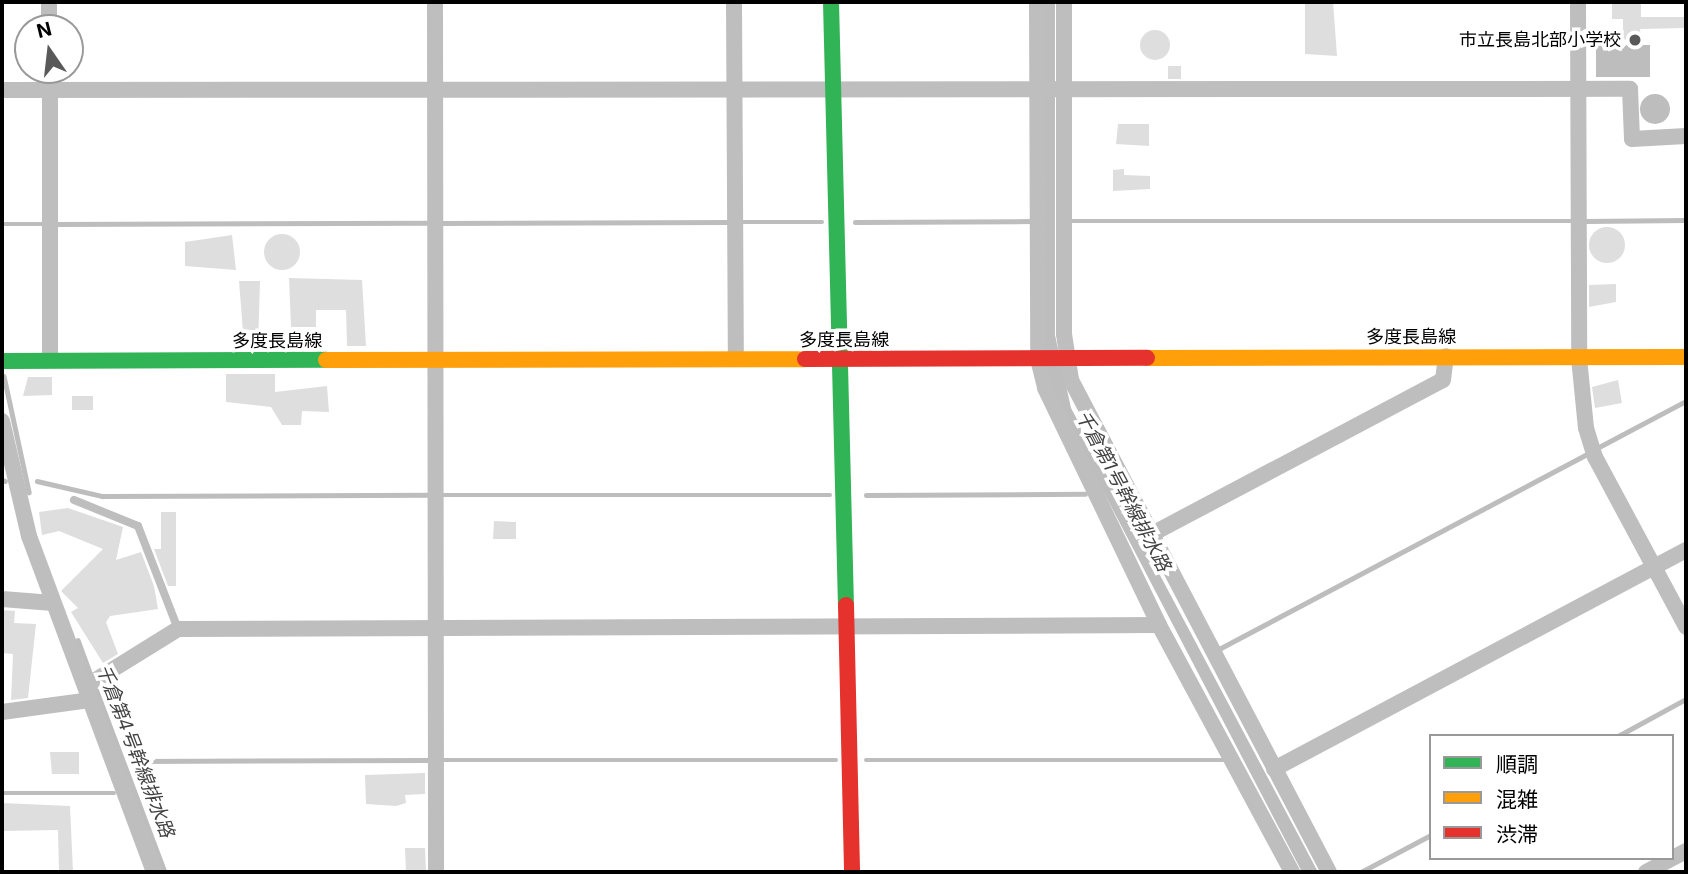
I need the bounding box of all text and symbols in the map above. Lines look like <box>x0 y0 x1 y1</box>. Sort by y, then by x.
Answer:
north arrow <box>14 14 84 84</box>
text: N <box>34 17 54 43</box>
place label: 市立長島北部小学校 <box>1459 29 1621 51</box>
marker: 市立長島北部小学校 <box>1627 32 1643 48</box>
street label: 多度長島線 <box>1366 326 1456 348</box>
street label: 多度長島線 <box>799 329 889 351</box>
street label: 多度長島線 <box>232 330 322 352</box>
water label: 千倉第1号幹線排水路 <box>1071 407 1175 575</box>
water label: 千倉第4号幹線排水路 <box>92 661 178 841</box>
legend <box>1429 734 1674 860</box>
text: 順調 <box>1496 752 1538 777</box>
text: 混雑 <box>1496 787 1538 812</box>
text: 渋滞 <box>1496 822 1538 847</box>

